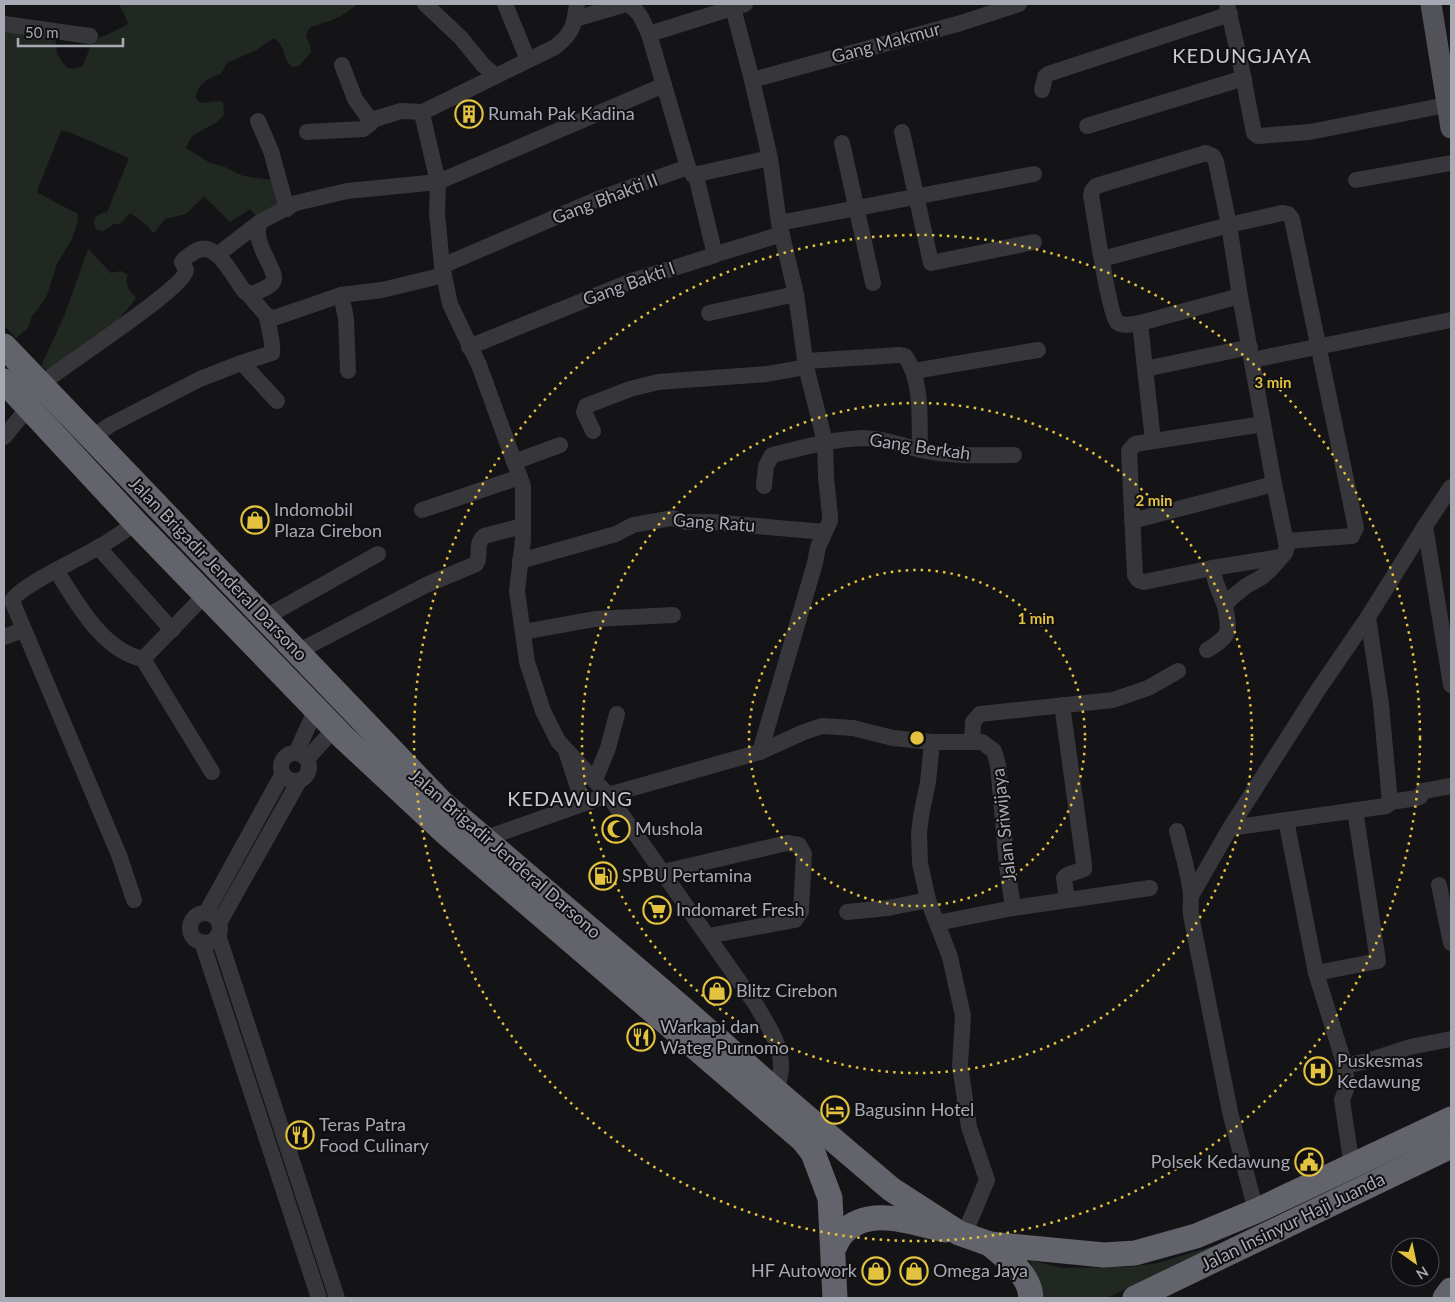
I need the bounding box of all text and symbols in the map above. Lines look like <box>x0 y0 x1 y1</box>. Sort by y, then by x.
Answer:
scale bar <box>18 15 122 47</box>
street label: Gang Makmur <box>829 17 943 67</box>
text: 50 m <box>25 23 59 41</box>
district label: KEDUNGJAYA <box>1172 43 1312 67</box>
building icon: Rumah Pak Kadina <box>454 99 484 129</box>
place label: Rumah Pak Kadina <box>488 102 635 124</box>
street label: Gang Bhakti II <box>549 168 661 228</box>
street label: Gang Bakti I <box>580 256 678 310</box>
text: 3 min <box>1254 373 1292 391</box>
street label: Gang Berkah <box>868 428 972 464</box>
street label: Jalan Brigadir Jenderal Darsono <box>125 472 312 665</box>
text: 2 min <box>1135 491 1173 509</box>
place label: Indomobil Plaza Cirebon <box>274 498 382 541</box>
shop icon: Indomobil Plaza Cirebon <box>240 505 270 535</box>
street label: Gang Ratu <box>672 508 756 536</box>
text: 1 min <box>1017 609 1055 627</box>
centre of rings <box>908 729 926 747</box>
street label: Jalan Brigadir Jenderal Darsono <box>405 764 606 943</box>
street label: Jalan Sriwijaya <box>986 767 1020 883</box>
district label: KEDAWUNG <box>507 786 633 810</box>
mosque icon: Mushola <box>601 814 631 844</box>
place label: Mushola <box>635 817 703 839</box>
fuel station icon: SPBU Pertamina <box>588 861 618 891</box>
place label: SPBU Pertamina <box>622 864 752 886</box>
supermarket icon: Indomaret Fresh <box>642 895 672 925</box>
place label: Indomaret Fresh <box>676 898 805 920</box>
shop icon: Blitz Cirebon <box>702 976 732 1006</box>
place label: Blitz Cirebon <box>736 979 838 1001</box>
place label: Warkapi dan Wateg Purnomo <box>660 1015 789 1058</box>
restaurant icon: Warkapi dan Wateg Purnomo <box>626 1022 656 1052</box>
place label: Puskesmas Kedawung <box>1337 1049 1423 1092</box>
hospital icon: Puskesmas Kedawung <box>1303 1056 1333 1086</box>
hotel icon: Bagusinn Hotel <box>820 1095 850 1125</box>
place label: Bagusinn Hotel <box>854 1098 974 1120</box>
place label: Teras Patra Food Culinary <box>319 1113 430 1156</box>
restaurant icon: Teras Patra Food Culinary <box>285 1120 315 1150</box>
public building icon: Polsek Kedawung <box>1294 1147 1324 1177</box>
place label: Polsek Kedawung <box>1151 1150 1290 1172</box>
street label: Jalan Insinyur Haji Juanda <box>1197 1167 1388 1275</box>
north arrow <box>1390 1237 1440 1287</box>
shop icon: HF Autowork <box>861 1256 891 1286</box>
shop icon: Omega Jaya <box>899 1256 929 1286</box>
place label: HF Autowork <box>751 1259 858 1281</box>
place label: Omega Jaya <box>933 1259 1028 1281</box>
text: N <box>1413 1263 1432 1283</box>

